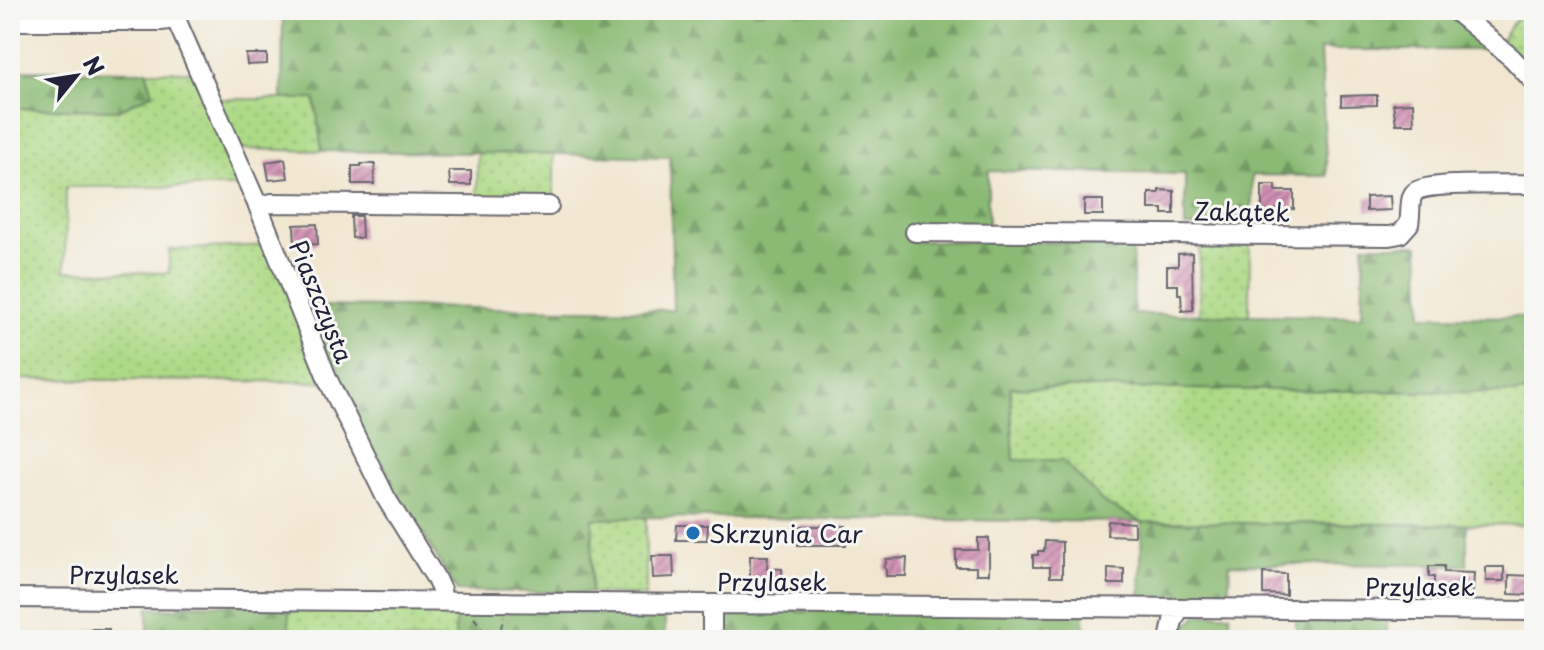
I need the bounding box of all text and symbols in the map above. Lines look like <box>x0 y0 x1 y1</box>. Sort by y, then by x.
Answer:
north arrow <box>36 36 116 116</box>
text: N <box>76 49 113 81</box>
street label: Zakątek <box>1194 192 1290 230</box>
street label: Piaszczysta <box>281 234 363 368</box>
place label: Skrzynia Car <box>709 515 863 551</box>
marker: Skrzynia Car <box>684 524 702 542</box>
street label: Przylasek <box>69 556 179 592</box>
street label: Przylasek <box>717 563 827 599</box>
street label: Przylasek <box>1365 568 1475 604</box>

